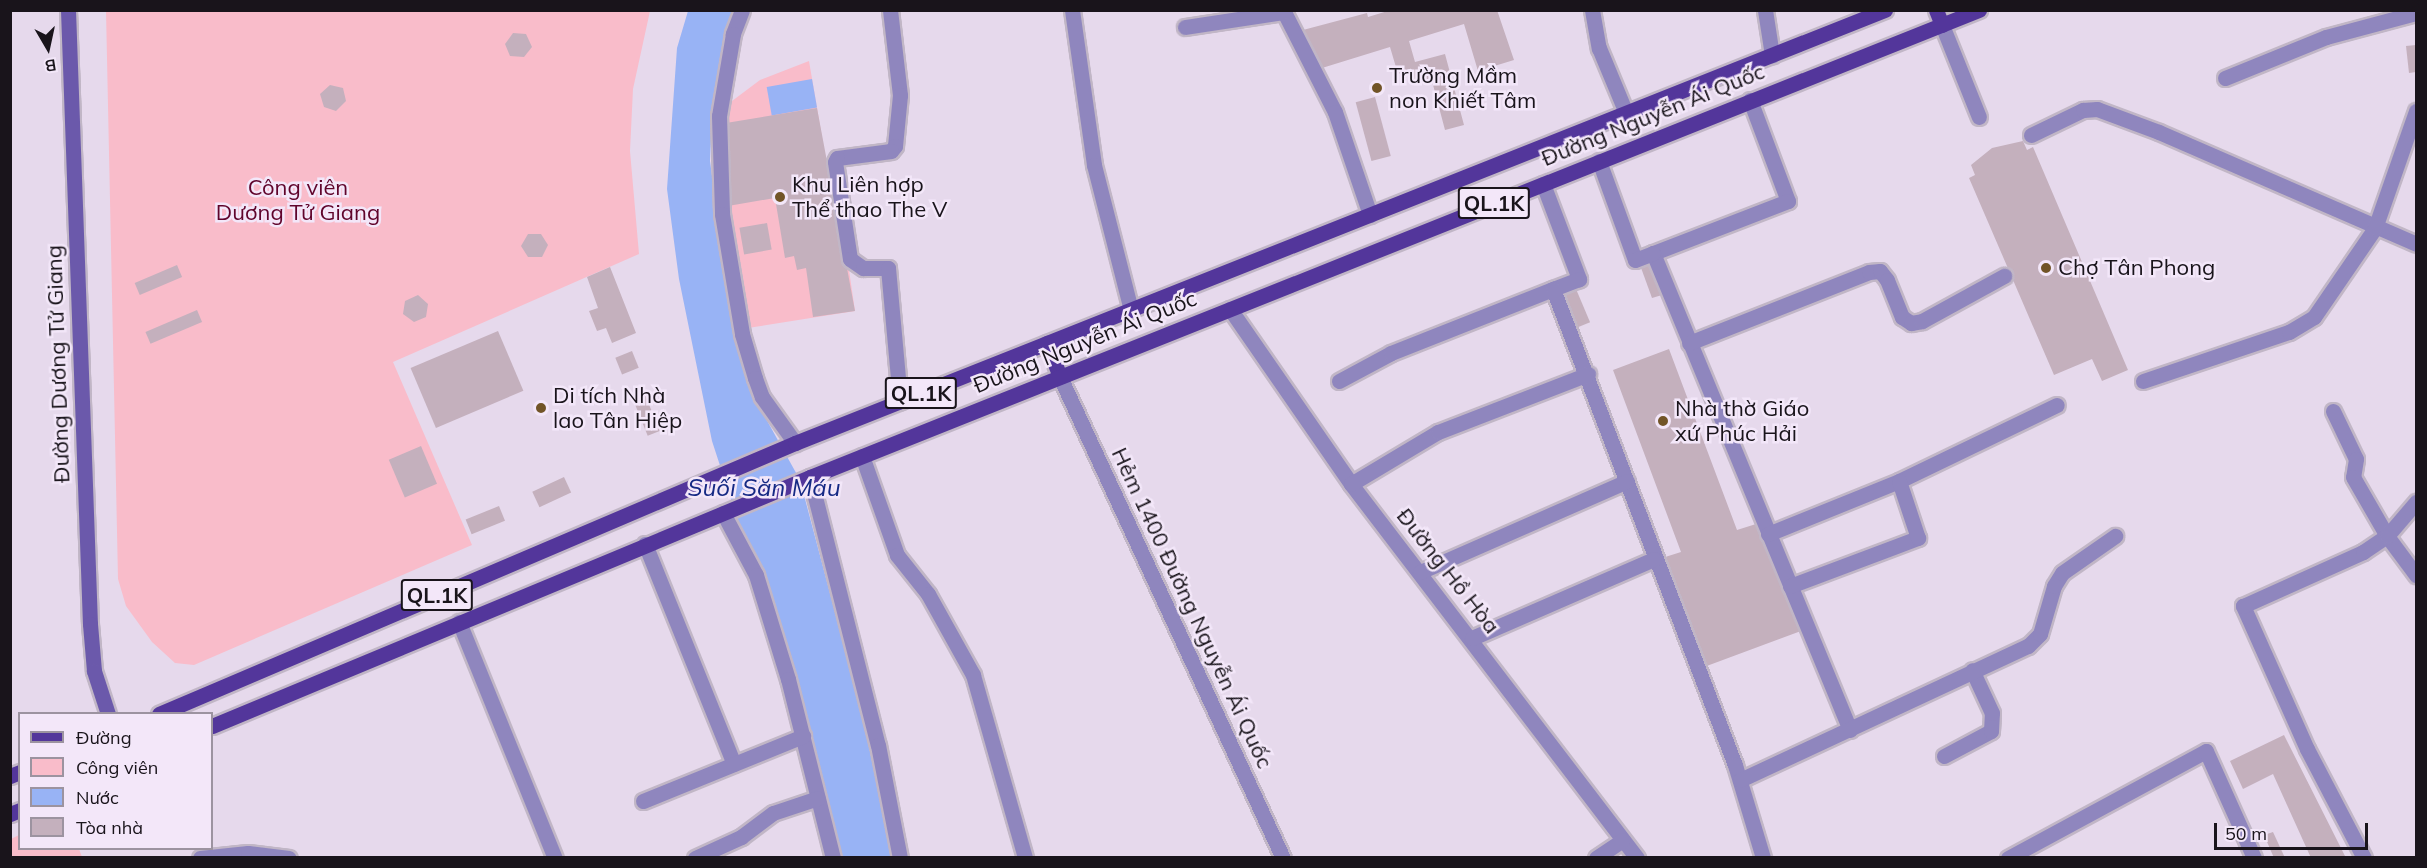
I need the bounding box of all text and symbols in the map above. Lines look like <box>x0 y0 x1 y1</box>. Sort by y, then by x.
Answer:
north arrow <box>18 18 78 78</box>
text: B <box>44 55 58 77</box>
street label: Đường Nguyễn Ái Quốc <box>1538 58 1768 172</box>
place label: Trường Mầm non Khiết Tâm <box>1389 62 1536 113</box>
marker: Trường Mầm non Khiết Tâm <box>1370 81 1384 95</box>
place label: Khu Liên hợp Thể thao The V <box>792 171 947 222</box>
park label: Công viên Dương Tử Giang <box>216 174 380 226</box>
road number: QL.1K <box>1456 185 1532 221</box>
marker: Khu Liên hợp Thể thao The V <box>773 190 787 204</box>
street label: Đường Dương Tử Giang <box>41 245 75 483</box>
place label: Chợ Tân Phong <box>2058 255 2215 281</box>
marker: Chợ Tân Phong <box>2039 261 2053 275</box>
street label: Đường Nguyễn Ái Quốc <box>970 285 1200 399</box>
road number: QL.1K <box>884 375 958 411</box>
place label: Di tích Nhà lao Tân Hiệp <box>553 382 682 434</box>
place label: Nhà thờ Giáo xứ Phúc Hải <box>1675 395 1809 446</box>
marker: Di tích Nhà lao Tân Hiệp <box>534 401 548 415</box>
marker: Nhà thờ Giáo xứ Phúc Hải <box>1656 414 1670 428</box>
street label: Hẻm 1400 Đường Nguyễn Ái Quốc <box>1106 443 1278 773</box>
water label: Suối Săn Máu <box>688 474 840 502</box>
street label: Đường Hồ Hòa <box>1391 503 1505 639</box>
road number: QL.1K <box>400 577 474 613</box>
legend <box>18 712 213 850</box>
text: Đường <box>76 726 132 749</box>
text: Công viên <box>76 756 158 779</box>
text: Nước <box>76 786 119 809</box>
scale bar <box>2217 811 2372 849</box>
text: Tòa nhà <box>76 816 143 839</box>
text: 50 m <box>2225 822 2267 845</box>

